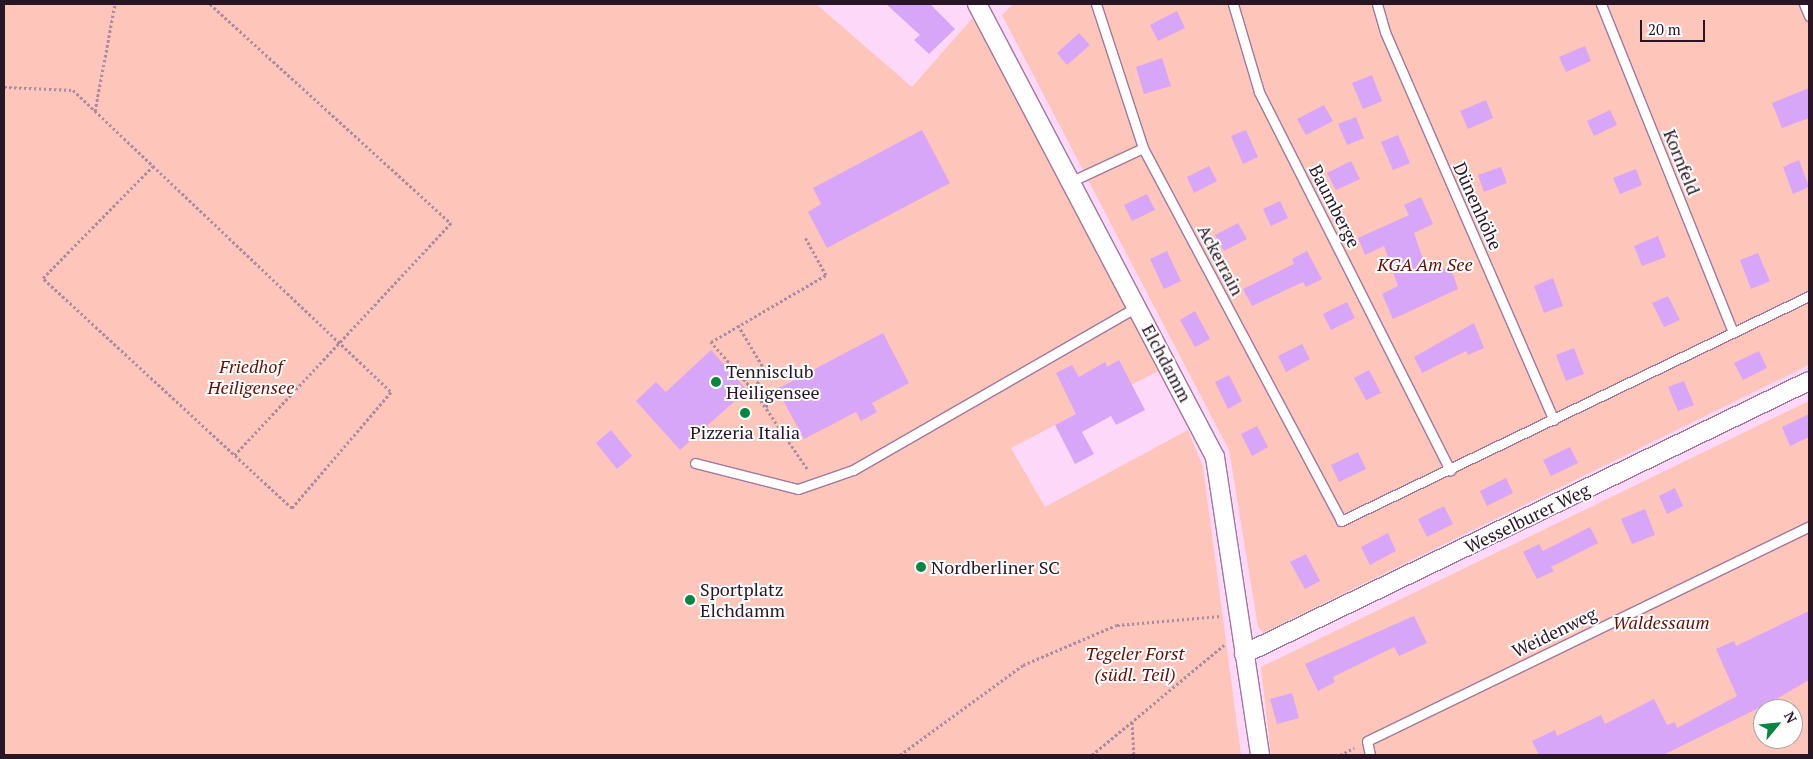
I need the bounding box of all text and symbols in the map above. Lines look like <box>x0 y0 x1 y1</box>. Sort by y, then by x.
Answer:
scale bar <box>1643 10 1708 42</box>
text: 20 m <box>1648 19 1681 39</box>
street label: Kornfeld <box>1659 126 1705 198</box>
street label: Dünenhöhe <box>1449 159 1507 253</box>
street label: Baumberge <box>1305 161 1365 251</box>
street label: Ackerrain <box>1193 221 1249 299</box>
park label: KGA Am See <box>1377 253 1473 275</box>
street label: Elchdamm <box>1138 320 1196 406</box>
park label: Friedhof Heiligensee <box>208 356 294 398</box>
place label: Tennisclub Heiligensee <box>726 361 820 404</box>
marker: Tennisclub Heiligensee <box>710 376 722 388</box>
marker: Pizzeria Italia <box>739 407 751 419</box>
place label: Pizzeria Italia <box>690 421 800 443</box>
street label: Wesselburer Weg <box>1461 478 1593 558</box>
place label: Nordberliner SC <box>931 556 1060 578</box>
marker: Nordberliner SC <box>915 561 927 573</box>
place label: Sportplatz Elchdamm <box>700 579 785 622</box>
marker: Sportplatz Elchdamm <box>684 594 696 606</box>
street label: Weidenweg <box>1508 602 1600 662</box>
park label: Waldessaum <box>1612 611 1710 633</box>
park label: Tegeler Forst (südl. Teil) <box>1085 643 1185 686</box>
north arrow <box>1753 699 1803 749</box>
text: N <box>1780 708 1802 726</box>

